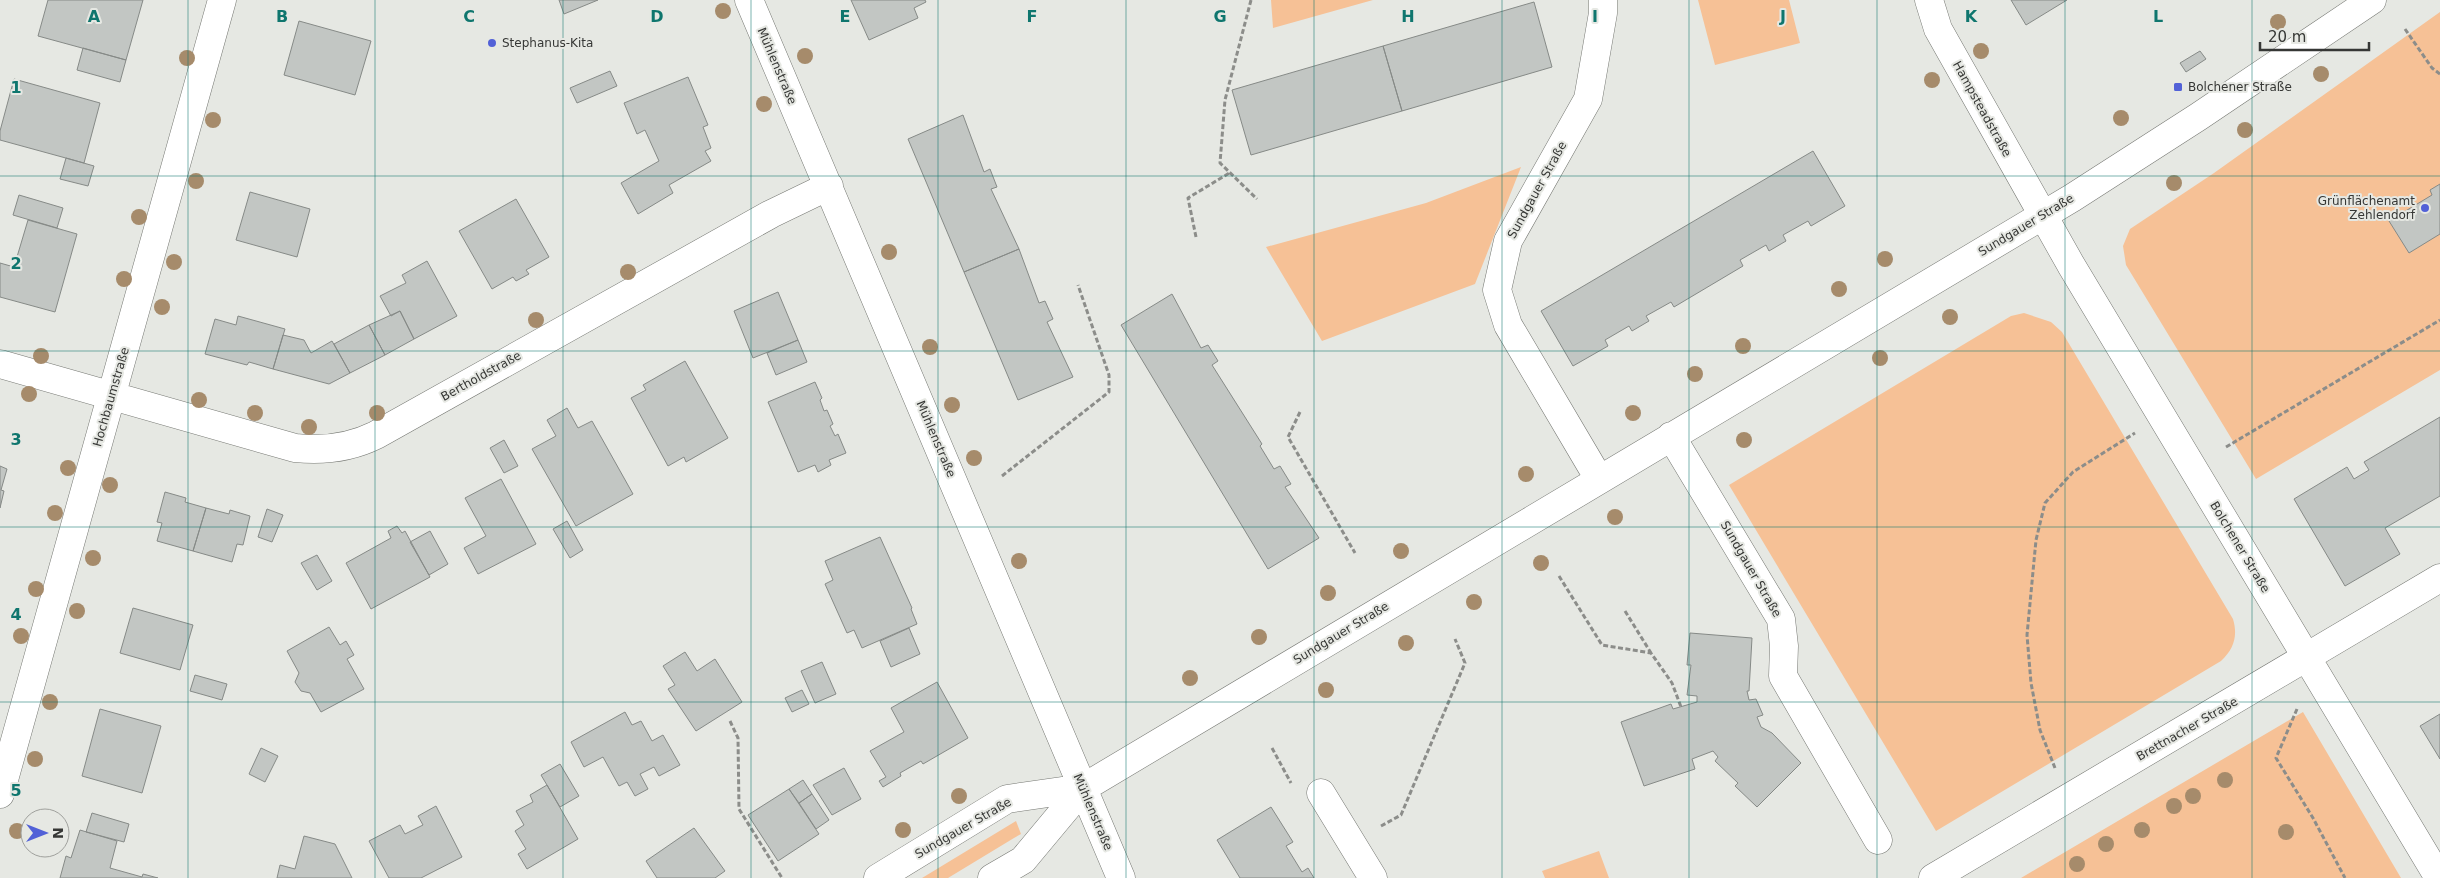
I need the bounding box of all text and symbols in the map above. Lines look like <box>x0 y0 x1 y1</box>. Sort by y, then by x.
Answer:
text: A <box>88 7 101 26</box>
text: B <box>276 7 288 26</box>
text: C <box>463 7 475 26</box>
text: D <box>650 7 664 26</box>
text: E <box>840 7 850 26</box>
text: F <box>1027 7 1037 26</box>
text: G <box>1213 7 1227 26</box>
text: H <box>1401 7 1415 26</box>
text: I <box>1592 7 1598 26</box>
text: J <box>1779 7 1786 26</box>
text: K <box>1965 7 1978 26</box>
text: L <box>2153 7 2163 26</box>
scale bar <box>2260 20 2369 52</box>
street label: Mühlenstraße <box>755 25 799 107</box>
text: 20 m <box>2268 28 2306 46</box>
place label: Stephanus-Kita <box>502 36 593 50</box>
marker: Stephanus-Kita <box>486 37 498 49</box>
street label: Hampsteadstraße <box>1950 59 2014 159</box>
text: 1 <box>10 78 22 97</box>
place label: Bolchener Straße <box>2188 80 2292 94</box>
marker: Bolchener Straße <box>2172 81 2184 93</box>
street label: Sundgauer Straße <box>1505 139 1569 241</box>
street label: Sundgauer Straße <box>1976 191 2076 259</box>
place label: Grünflächenamt Zehlendorf <box>2318 194 2416 222</box>
marker: Grünflächenamt Zehlendorf <box>2419 202 2431 214</box>
text: 2 <box>10 254 22 273</box>
street label: Hochbaumstraße <box>90 346 132 448</box>
street label: Bertholdstraße <box>439 348 523 404</box>
street label: Mühlenstraße <box>914 398 958 480</box>
text: 3 <box>10 430 22 449</box>
street label: Bolchener Straße <box>2207 499 2273 595</box>
street label: Sundgauer Straße <box>1718 518 1784 620</box>
street label: Sundgauer Straße <box>1291 599 1391 667</box>
text: 4 <box>10 605 22 624</box>
street label: Brettnacher Straße <box>2134 694 2240 764</box>
street label: Mühlenstraße <box>1071 771 1115 853</box>
text: 5 <box>10 781 22 800</box>
street label: Sundgauer Straße <box>912 795 1014 861</box>
north arrow <box>20 808 70 858</box>
text: N <box>50 827 66 839</box>

